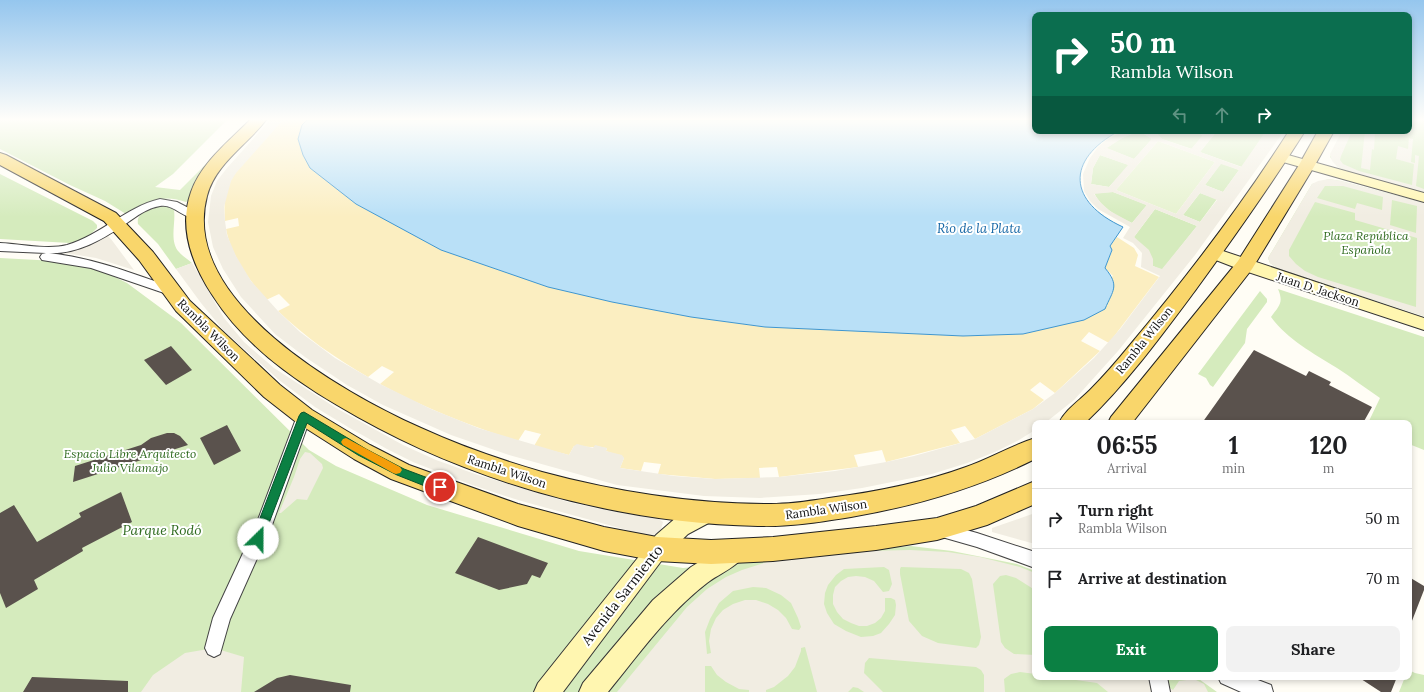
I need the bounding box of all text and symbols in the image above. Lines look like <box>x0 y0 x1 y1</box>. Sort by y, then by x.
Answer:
text: 50 m <box>1110 25 1176 61</box>
icon: right <box>1044 28 1096 80</box>
text: Rambla Wilson <box>1110 60 1233 83</box>
icon: left <box>1169 104 1191 126</box>
icon: ahead <box>1211 104 1233 126</box>
icon: right <box>1253 104 1275 126</box>
water label: Río de la Plata <box>937 220 1022 237</box>
park label: Plaza República Española <box>1323 228 1409 257</box>
street label: Juan D. Jackson <box>1274 268 1361 309</box>
street label: Rambla Wilson <box>175 296 243 364</box>
street label: Rambla Wilson <box>1112 303 1176 377</box>
text: 06:55 <box>1097 430 1157 461</box>
text: 1 <box>1229 430 1238 461</box>
text: 120 <box>1310 430 1347 461</box>
park label: Espacio Libre Arquitecto Julio Vilamajo <box>64 446 196 475</box>
street label: Rambla Wilson <box>466 451 548 491</box>
text: Arrival <box>1107 460 1147 477</box>
text: min <box>1222 460 1245 477</box>
text: m <box>1323 460 1334 477</box>
pin <box>423 470 457 504</box>
icon: arrive <box>429 476 451 498</box>
street label: Rambla Wilson <box>784 496 868 522</box>
text: Turn right <box>1078 501 1154 520</box>
icon: right <box>1044 508 1066 530</box>
text: 50 m <box>1365 509 1400 528</box>
position arrow <box>237 518 279 560</box>
text: Rambla Wilson <box>1078 520 1167 537</box>
park label: Parque Rodó <box>122 521 202 539</box>
street label: Avenida Sarmiento <box>577 541 667 649</box>
icon: arrive <box>1044 568 1066 590</box>
text: Arrive at destination <box>1078 569 1227 588</box>
text: 70 m <box>1366 569 1400 588</box>
button: Exit <box>1044 626 1218 672</box>
button: Share <box>1226 626 1400 672</box>

